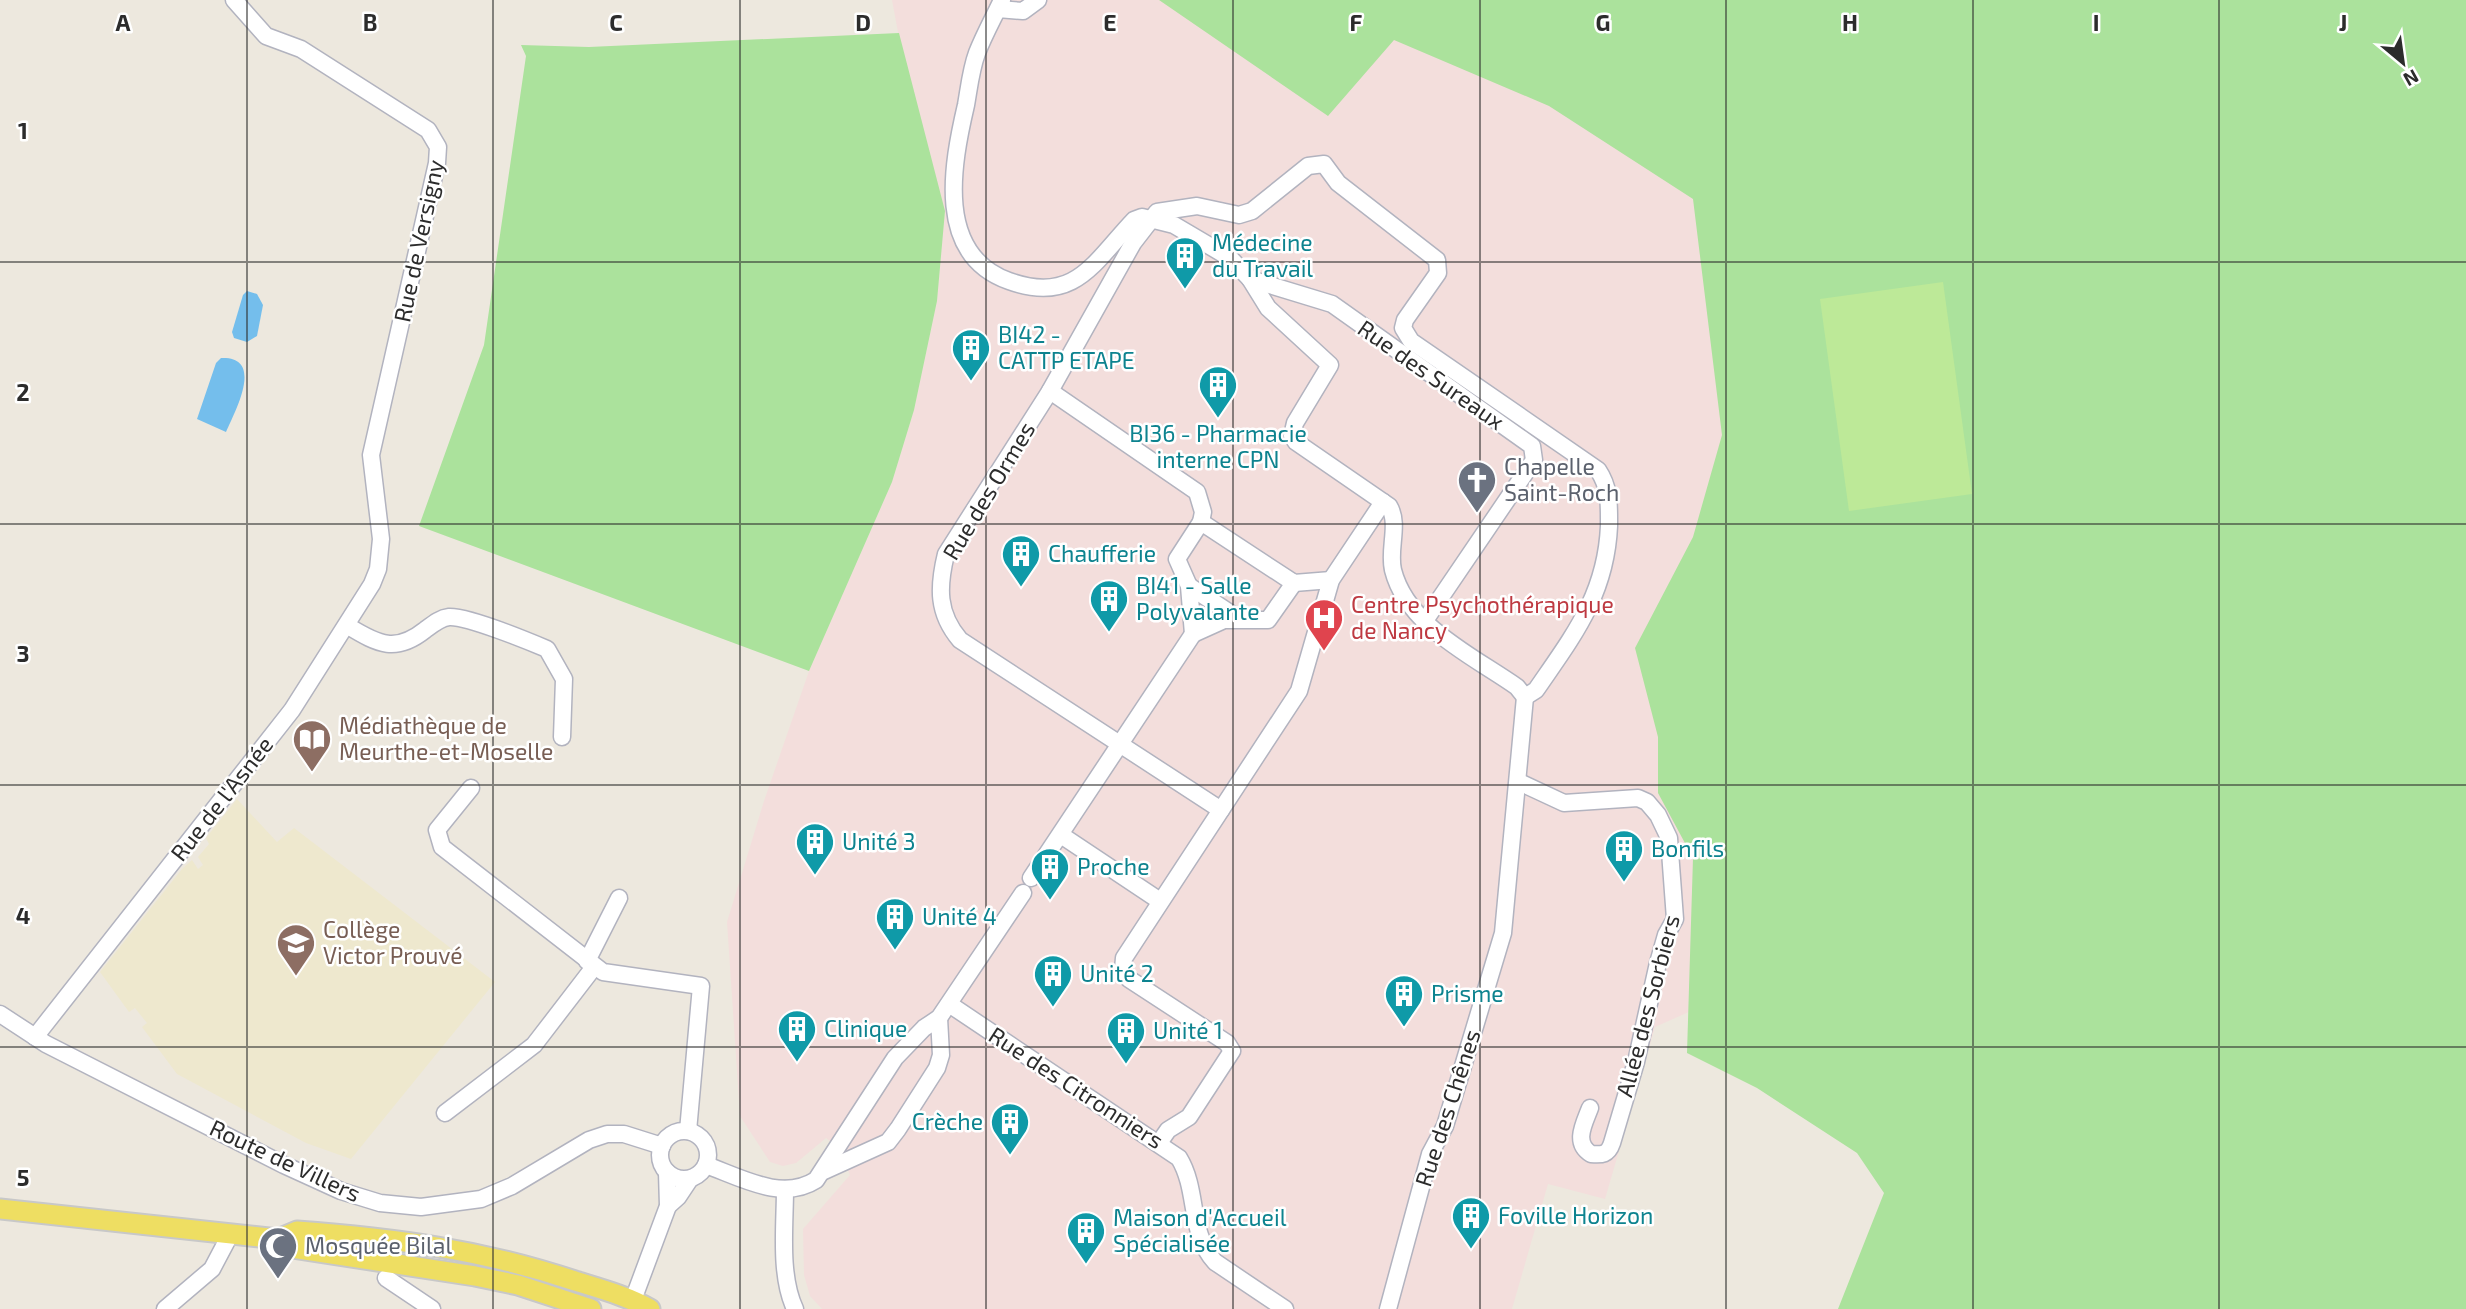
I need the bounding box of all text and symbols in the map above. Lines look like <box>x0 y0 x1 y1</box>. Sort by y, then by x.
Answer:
text: A <box>115 8 131 36</box>
text: B <box>363 8 377 36</box>
text: C <box>609 8 623 36</box>
text: D <box>855 8 871 36</box>
text: E <box>1103 8 1117 36</box>
text: F <box>1350 8 1363 36</box>
text: G <box>1596 8 1610 36</box>
text: H <box>1842 8 1858 36</box>
text: I <box>2093 8 2099 36</box>
text: J <box>2339 8 2347 36</box>
north arrow <box>2368 28 2438 98</box>
text: N <box>2400 65 2423 92</box>
text: 1 <box>18 116 28 144</box>
street label: Rue de Versigny <box>387 157 449 325</box>
place label: Médecine du Travail <box>1212 228 1313 282</box>
building icon: Médecine du Travail <box>1164 235 1206 290</box>
street label: Rue des Sureaux <box>1353 313 1510 435</box>
place label: BI42 - CATTP ETAPE <box>998 320 1135 374</box>
building icon: BI42 - CATTP ETAPE <box>950 327 992 382</box>
building icon: BI36 - Pharmacie interne CPN <box>1197 364 1239 419</box>
text: 2 <box>16 378 30 406</box>
street label: Rue des Ormes <box>936 416 1040 565</box>
place label: BI36 - Pharmacie interne CPN <box>1129 419 1307 473</box>
place label: Chapelle Saint-Roch <box>1504 452 1619 506</box>
church icon: Chapelle Saint-Roch <box>1456 459 1498 514</box>
building icon: Chaufferie <box>1000 533 1042 588</box>
place label: Chaufferie <box>1048 539 1156 567</box>
place label: BI41 - Salle Polyvalante <box>1136 571 1260 625</box>
building icon: BI41 - Salle Polyvalante <box>1088 578 1130 633</box>
place label: Centre Psychothérapique de Nancy <box>1351 590 1614 644</box>
hospital icon: Centre Psychothérapique de Nancy <box>1303 597 1345 652</box>
text: 3 <box>16 639 30 667</box>
place label: Médiathèque de Meurthe-et-Moselle <box>339 711 553 765</box>
library icon: Médiathèque de Meurthe-et-Moselle <box>291 718 333 773</box>
street label: Rue de l'Asnée <box>164 731 278 866</box>
building icon: Unité 3 <box>794 821 836 876</box>
place label: Unité 3 <box>842 827 915 855</box>
building icon: Bonfils <box>1603 828 1645 883</box>
place label: Bonfils <box>1651 834 1724 862</box>
building icon: Proche <box>1029 846 1071 901</box>
place label: Proche <box>1077 852 1150 880</box>
building icon: Unité 4 <box>874 896 916 951</box>
text: 4 <box>16 901 30 929</box>
place label: Unité 4 <box>922 902 997 930</box>
street label: Allée des Sorbiers <box>1609 912 1685 1100</box>
place label: Collège Victor Prouvé <box>323 915 463 969</box>
school or university icon: Collège Victor Prouvé <box>275 922 317 977</box>
building icon: Unité 2 <box>1032 953 1074 1008</box>
place label: Unité 2 <box>1080 959 1154 987</box>
building icon: Prisme <box>1383 973 1425 1028</box>
place label: Prisme <box>1431 979 1504 1007</box>
building icon: Clinique <box>776 1008 818 1063</box>
building icon: Unité 1 <box>1105 1010 1147 1065</box>
place label: Clinique <box>824 1014 907 1042</box>
place label: Unité 1 <box>1153 1016 1223 1044</box>
street label: Rue des Citronniers <box>984 1020 1169 1154</box>
street label: Rue des Chênes <box>1408 1026 1486 1190</box>
building icon: Crèche <box>989 1101 1031 1156</box>
place label: Crèche <box>912 1107 983 1135</box>
street label: Route de Villers <box>206 1113 365 1207</box>
text: 5 <box>17 1163 29 1191</box>
building icon: Foville Horizon <box>1450 1195 1492 1250</box>
place label: Foville Horizon <box>1498 1201 1653 1229</box>
place label: Maison d'Accueil Spécialisée <box>1113 1203 1287 1257</box>
building icon: Maison d'Accueil Spécialisée <box>1065 1210 1107 1265</box>
mosque icon: Mosquée Bilal <box>257 1225 299 1280</box>
place label: Mosquée Bilal <box>305 1231 452 1259</box>

